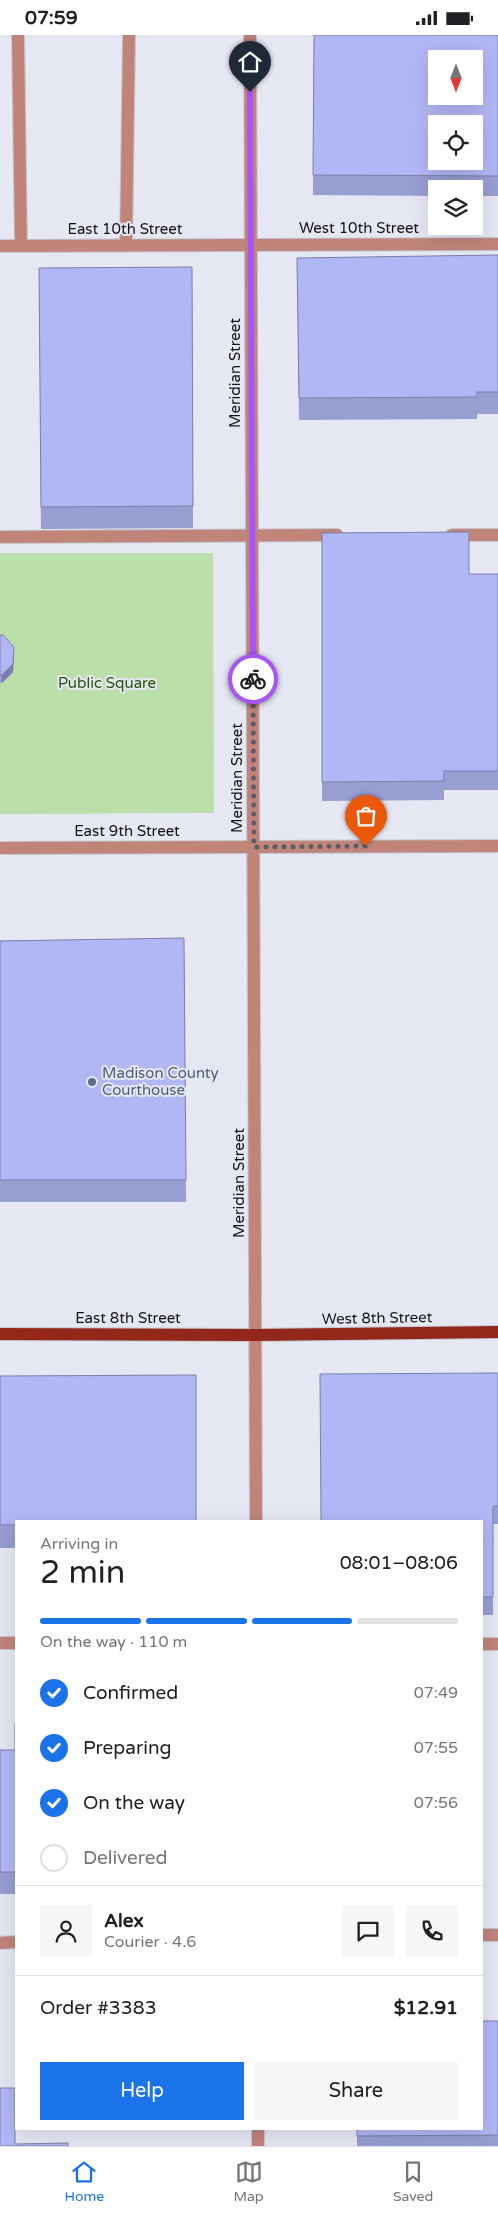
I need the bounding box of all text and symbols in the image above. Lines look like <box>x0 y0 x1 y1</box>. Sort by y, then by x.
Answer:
text: 07:59 <box>25 7 78 29</box>
pin <box>229 41 271 92</box>
icon: home <box>236 48 264 76</box>
north arrow <box>428 50 482 105</box>
map controls <box>428 50 483 235</box>
button: locate <box>428 115 483 170</box>
button: layers <box>428 180 483 235</box>
street label: West 10th Street <box>299 219 419 237</box>
street label: East 10th Street <box>67 220 183 238</box>
street label: Meridian Street <box>226 318 244 428</box>
courier <box>228 654 278 704</box>
icon: bike <box>239 665 267 693</box>
park label: Public Square <box>58 674 156 692</box>
street label: Meridian Street <box>228 723 246 833</box>
pin <box>345 795 387 846</box>
icon: bag <box>352 802 380 830</box>
street label: East 9th Street <box>74 822 180 840</box>
place label: Madison County Courthouse <box>102 1064 219 1099</box>
marker: Madison County Courthouse <box>86 1076 98 1088</box>
street label: Meridian Street <box>230 1128 248 1238</box>
street label: West 8th Street <box>321 1308 433 1328</box>
street label: East 8th Street <box>75 1309 181 1327</box>
text: Arriving in <box>40 1534 118 1554</box>
text: 08:01–08:06 <box>340 1552 458 1574</box>
text: 2 min <box>40 1554 125 1592</box>
text: On the way · 110 m <box>40 1632 187 1652</box>
icon: check <box>40 1679 68 1707</box>
text: Confirmed <box>83 1682 178 1704</box>
text: 07:49 <box>414 1683 458 1703</box>
icon: check <box>40 1734 68 1762</box>
text: Preparing <box>83 1737 172 1759</box>
text: 07:55 <box>414 1738 458 1758</box>
icon: check <box>40 1789 68 1817</box>
text: On the way <box>83 1792 185 1814</box>
text: 07:56 <box>414 1793 458 1813</box>
text: Delivered <box>83 1847 168 1869</box>
button: person <box>40 1905 92 1957</box>
button: chat <box>342 1905 394 1957</box>
button: phone <box>406 1905 458 1957</box>
text: Alex <box>104 1910 144 1932</box>
text: Courier · 4.6 <box>104 1932 196 1952</box>
text: Order #3383 <box>40 1997 157 2019</box>
text: $12.91 <box>394 1997 458 2019</box>
button: Help <box>40 2062 244 2120</box>
button: Share <box>254 2062 458 2120</box>
tab: Home <box>65 2158 104 2205</box>
tab: Map <box>233 2158 264 2205</box>
tab: Saved <box>393 2158 433 2205</box>

